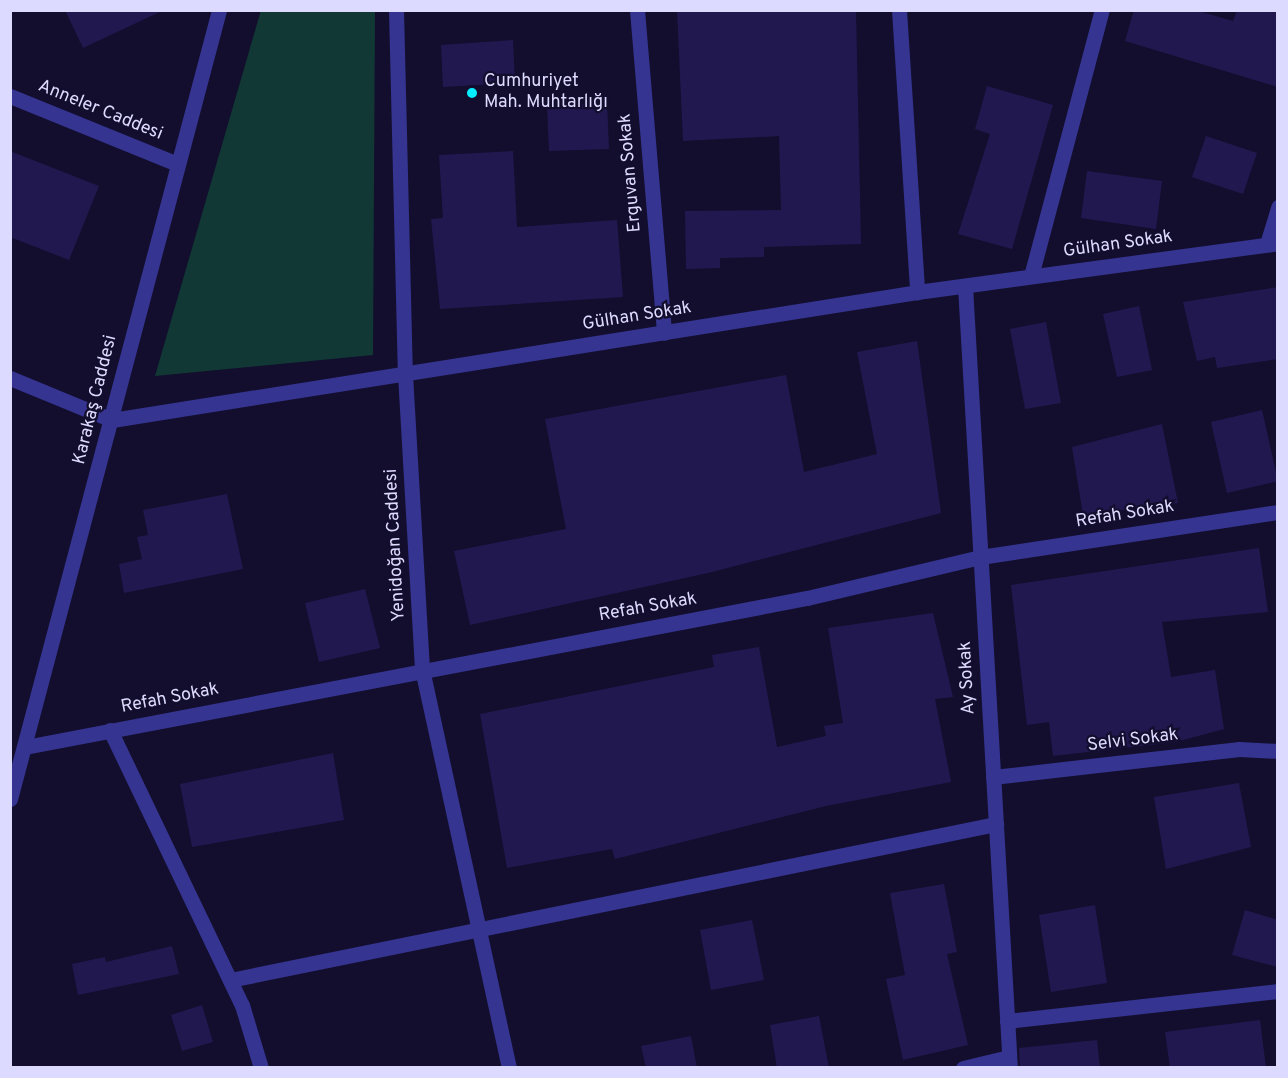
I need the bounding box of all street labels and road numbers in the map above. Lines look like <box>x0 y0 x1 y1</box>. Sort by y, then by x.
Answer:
street label: Anneler Caddesi <box>34 76 166 146</box>
street label: Erguvan Sokak <box>615 113 647 233</box>
street label: Gülhan Sokak <box>1062 227 1174 263</box>
street label: Gülhan Sokak <box>581 298 693 336</box>
street label: Karakaş Caddesi <box>69 333 123 467</box>
street label: Yenidoğan Caddesi <box>381 468 411 622</box>
street label: Refah Sokak <box>1074 497 1176 533</box>
street label: Refah Sokak <box>597 589 699 627</box>
street label: Ay Sokak <box>955 641 981 715</box>
street label: Refah Sokak <box>119 679 221 719</box>
street label: Selvi Sokak <box>1086 725 1180 757</box>

